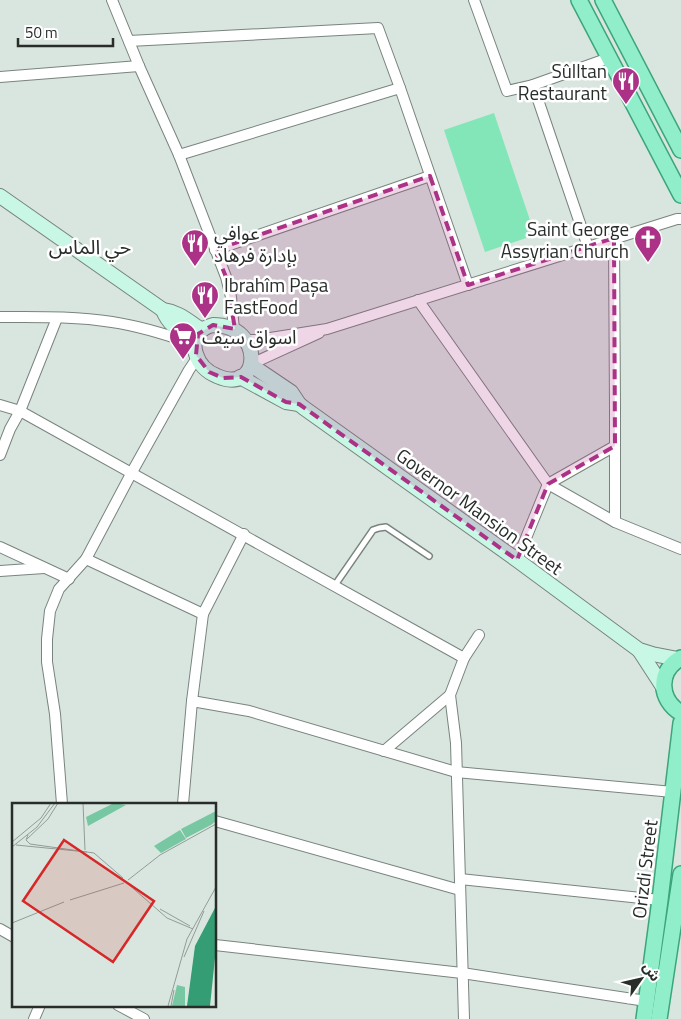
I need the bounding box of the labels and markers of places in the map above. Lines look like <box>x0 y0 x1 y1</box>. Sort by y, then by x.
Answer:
place label: Sûlltan Restaurant <box>518 56 607 107</box>
restaurant icon: Sûlltan Restaurant <box>611 66 641 105</box>
place label: Saint George Assyrian Church <box>501 214 629 265</box>
place label: عوافي بإدارة فرهاد <box>214 218 297 269</box>
church icon: Saint George Assyrian Church <box>633 224 663 263</box>
restaurant icon: عوافي بإدارة فرهاد <box>180 228 210 267</box>
place label: Ibrahîm Paşa FastFood <box>224 270 329 321</box>
restaurant icon: Ibrahîm Paşa FastFood <box>190 280 220 319</box>
supermarket icon: اسواق سيف <box>168 321 198 360</box>
place label: اسواق سيف <box>202 322 297 351</box>

